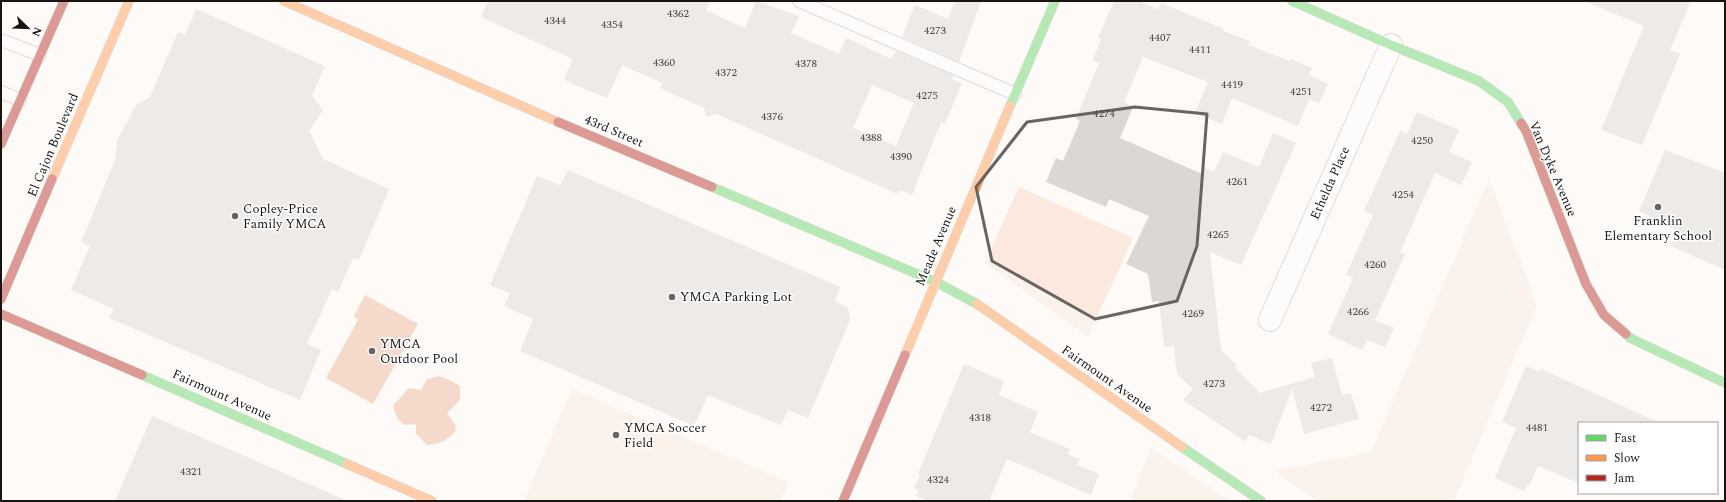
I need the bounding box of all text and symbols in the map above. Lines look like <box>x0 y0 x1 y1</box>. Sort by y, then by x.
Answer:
house number: 4362 <box>667 5 689 22</box>
north arrow <box>8 8 48 48</box>
house number: 4344 <box>544 12 566 29</box>
house number: 4354 <box>601 16 623 33</box>
house number: 4273 <box>924 22 946 39</box>
text: N <box>27 24 46 39</box>
house number: 4407 <box>1149 29 1171 46</box>
house number: 4411 <box>1189 41 1211 58</box>
house number: 4360 <box>653 54 675 71</box>
house number: 4378 <box>795 55 817 72</box>
house number: 4372 <box>715 64 737 81</box>
house number: 4419 <box>1221 76 1243 93</box>
house number: 4251 <box>1290 83 1312 100</box>
house number: 4275 <box>916 87 938 104</box>
street label: El Cajon Boulevard <box>22 90 84 200</box>
house number: 4274 <box>1093 105 1115 122</box>
house number: 4376 <box>761 108 783 125</box>
street label: 43rd Street <box>581 110 647 153</box>
street label: Van Dyke Avenue <box>1524 118 1582 220</box>
house number: 4388 <box>860 129 882 146</box>
house number: 4250 <box>1411 132 1433 149</box>
street label: Ethelda Place <box>1305 143 1355 223</box>
house number: 4390 <box>890 148 912 165</box>
house number: 4261 <box>1226 173 1248 190</box>
house number: 4254 <box>1392 186 1414 203</box>
place label: Copley-Price Family YMCA <box>243 199 326 234</box>
marker: Franklin Elementary School <box>1653 202 1663 212</box>
street label: Meade Avenue <box>910 203 962 289</box>
marker: Copley-Price Family YMCA <box>230 211 240 221</box>
place label: Franklin Elementary School <box>1604 211 1712 246</box>
house number: 4265 <box>1207 226 1229 243</box>
house number: 4260 <box>1364 256 1386 273</box>
place label: YMCA Parking Lot <box>680 287 793 307</box>
marker: YMCA Parking Lot <box>667 292 677 302</box>
house number: 4266 <box>1347 303 1369 320</box>
house number: 4269 <box>1182 305 1204 322</box>
place label: YMCA Outdoor Pool <box>380 334 458 369</box>
street label: Fairmount Avenue <box>1057 340 1157 418</box>
marker: YMCA Outdoor Pool <box>367 346 377 356</box>
street label: Fairmount Avenue <box>169 364 275 426</box>
house number: 4273 <box>1203 375 1225 392</box>
house number: 4272 <box>1310 399 1332 416</box>
house number: 4318 <box>969 409 991 426</box>
place label: YMCA Soccer Field <box>624 418 706 453</box>
house number: 4481 <box>1526 419 1548 436</box>
legend <box>1578 422 1718 494</box>
text: Fast <box>1614 429 1636 448</box>
marker: YMCA Soccer Field <box>611 430 621 440</box>
text: Slow <box>1614 449 1640 468</box>
house number: 4321 <box>180 463 202 480</box>
text: Jam <box>1614 469 1635 488</box>
house number: 4324 <box>927 471 949 488</box>

